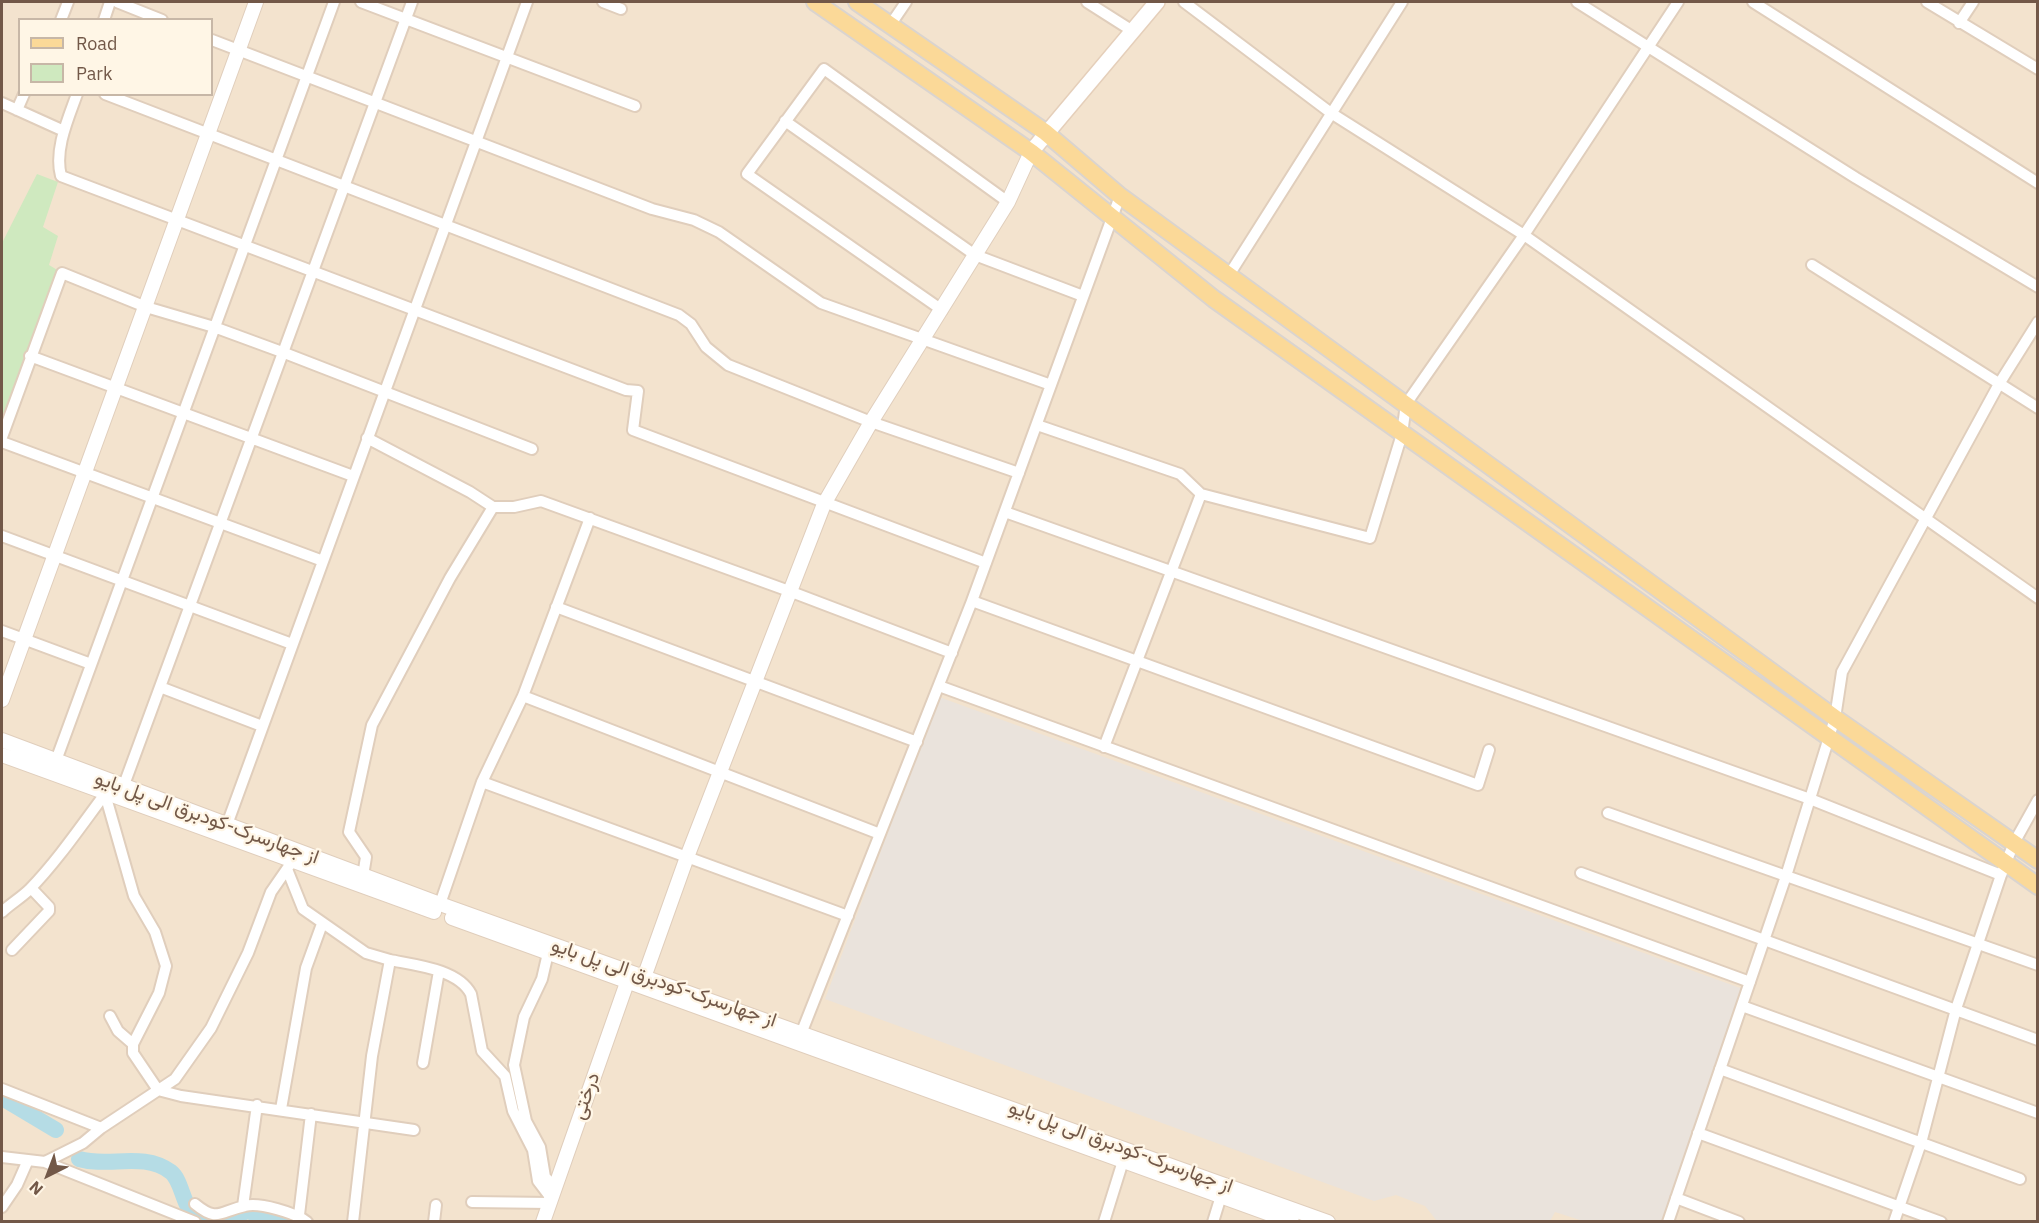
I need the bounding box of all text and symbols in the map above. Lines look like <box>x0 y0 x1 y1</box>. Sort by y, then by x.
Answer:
legend <box>18 18 213 96</box>
text: Road <box>76 32 117 55</box>
text: Park <box>76 62 112 85</box>
street label: از جهارسرک-کودبرق الی پل بایو <box>92 766 322 870</box>
street label: از جهارسرک-کودبرق الی پل بایو <box>548 933 780 1033</box>
street label: درختی <box>566 1069 606 1123</box>
street label: از جهارسرک-کودبرق الی پل بایو <box>1006 1095 1236 1199</box>
north arrow <box>18 1145 78 1205</box>
text: N <box>25 1177 47 1200</box>

